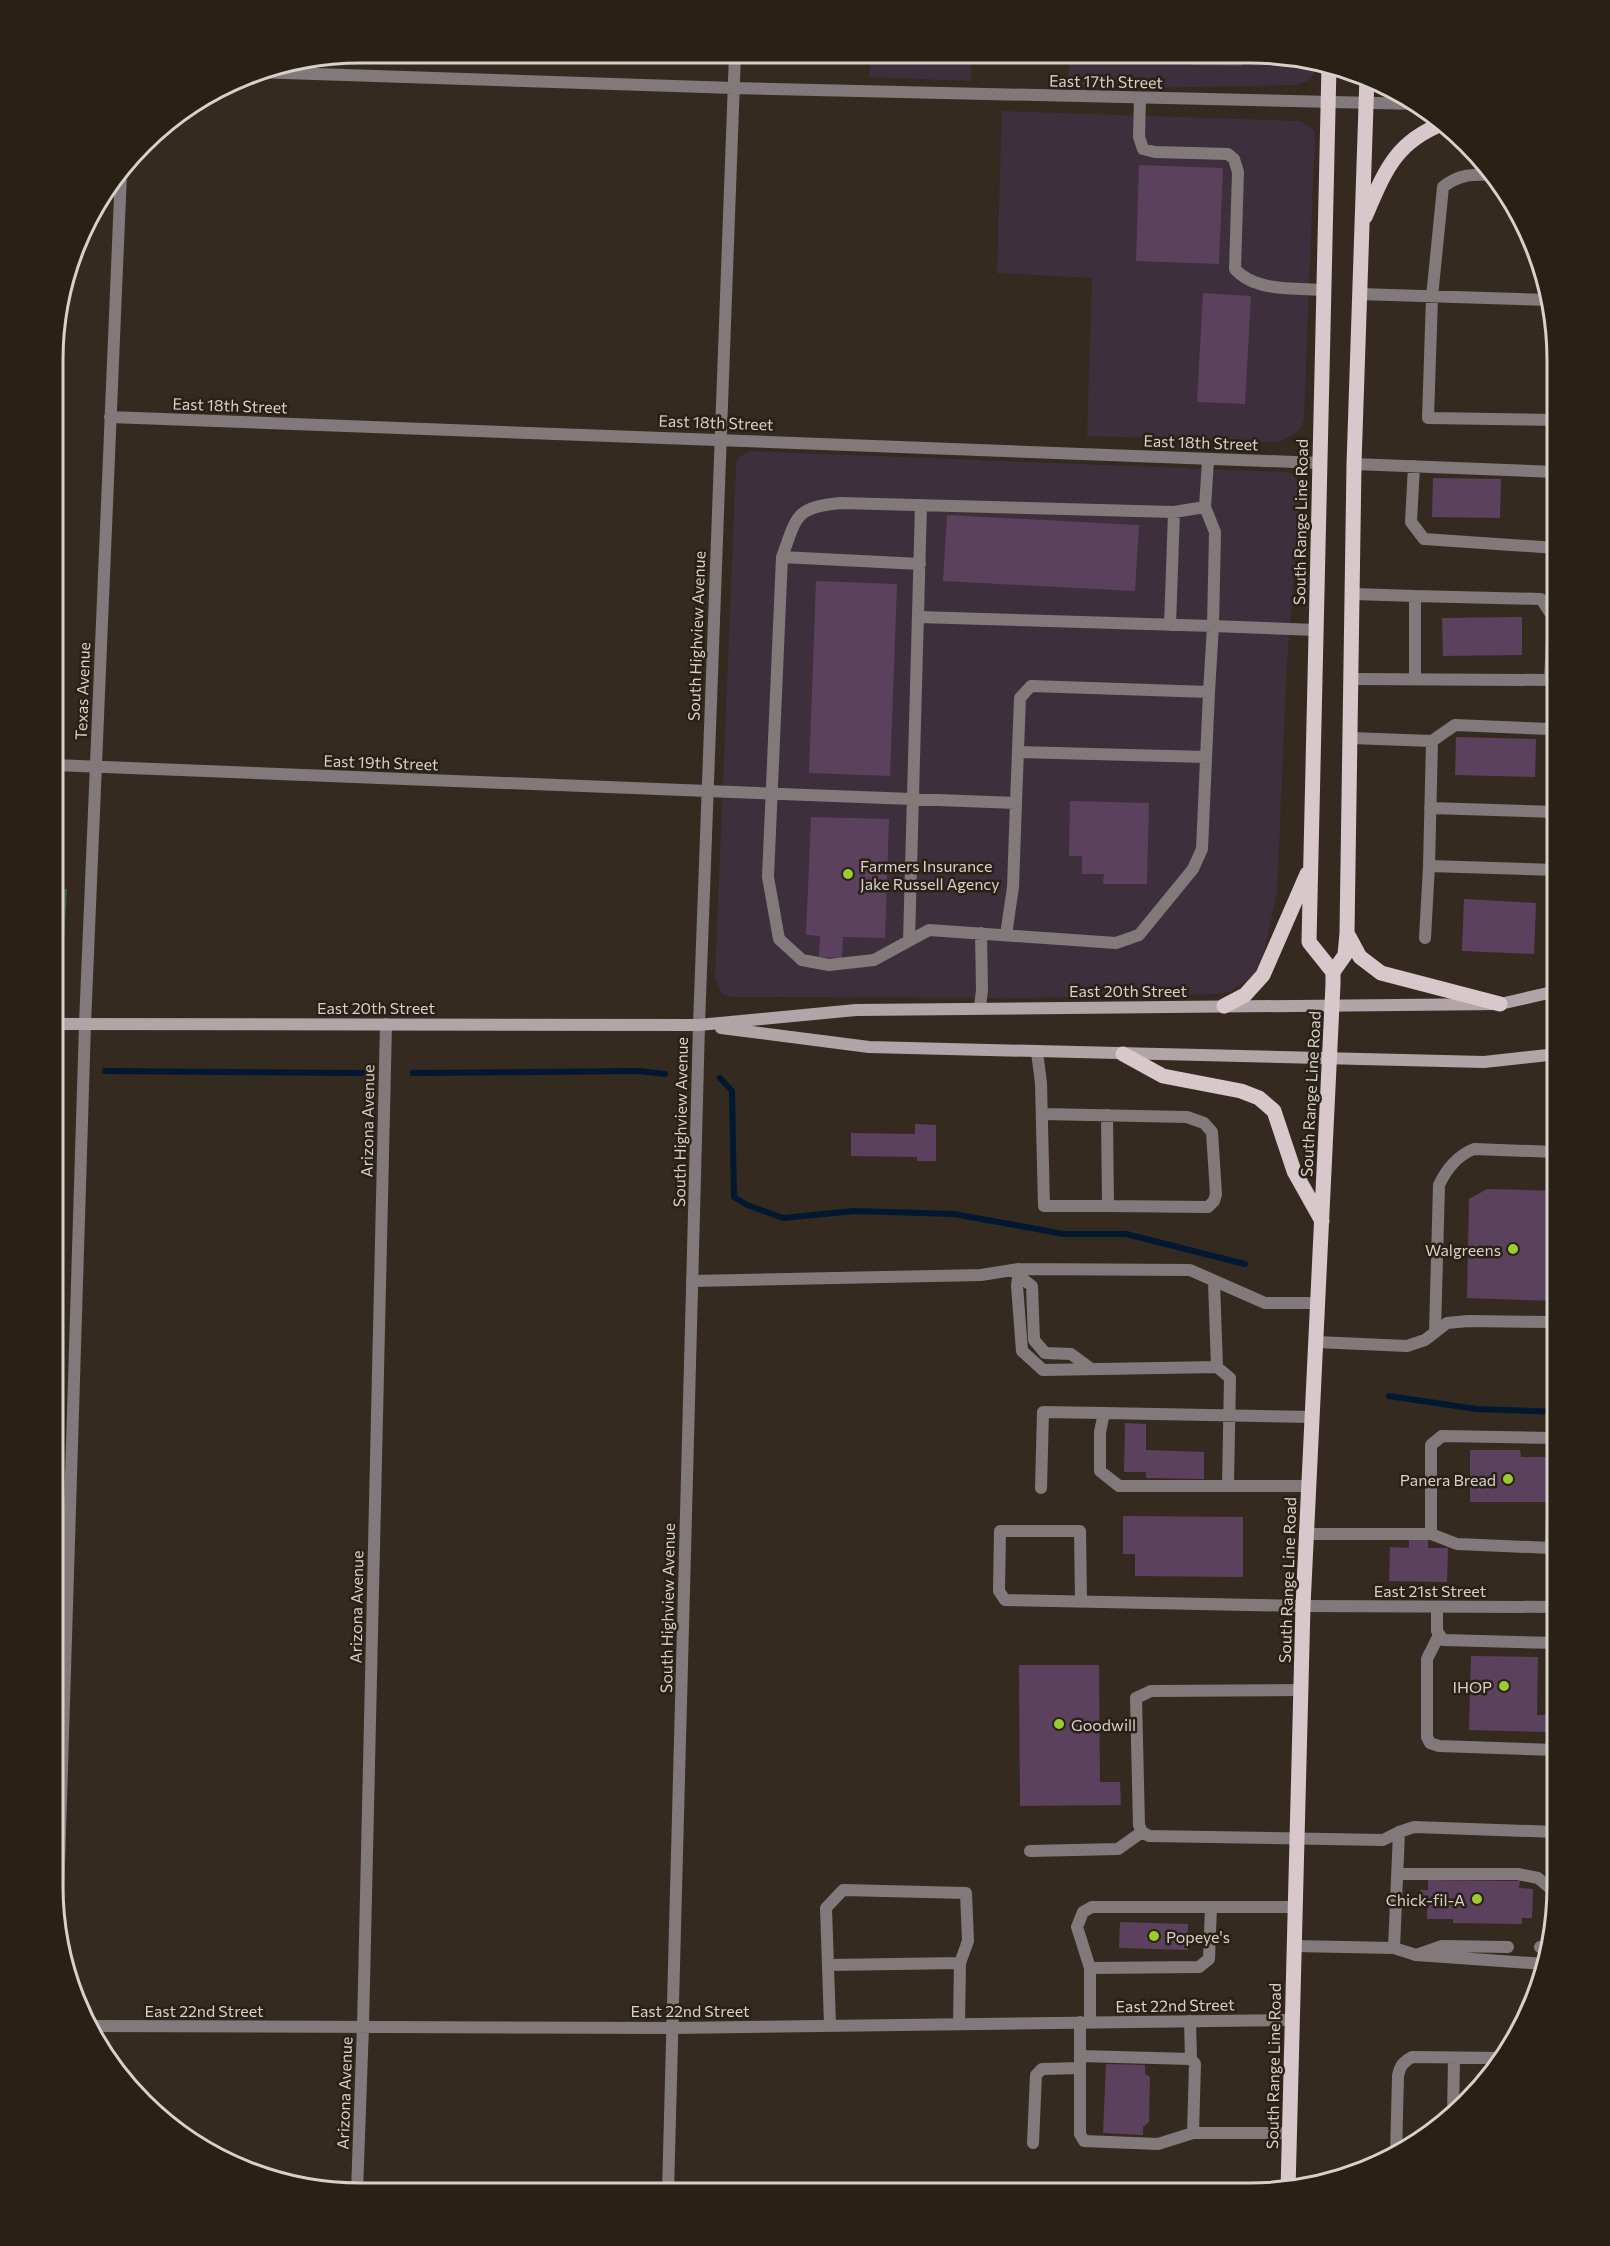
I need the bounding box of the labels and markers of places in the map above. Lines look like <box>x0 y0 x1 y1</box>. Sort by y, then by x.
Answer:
place label: Farmers Insurance Jake Russell Agency <box>860 856 1000 893</box>
marker: Farmers Insurance Jake Russell Agency <box>841 867 855 881</box>
place label: Walgreens <box>1425 1240 1501 1259</box>
marker: Walgreens <box>1506 1242 1520 1256</box>
place label: Panera Bread <box>1400 1470 1496 1489</box>
marker: Panera Bread <box>1501 1472 1515 1486</box>
place label: IHOP <box>1452 1677 1492 1696</box>
marker: IHOP <box>1497 1679 1511 1693</box>
place label: Goodwill <box>1071 1715 1136 1734</box>
marker: Goodwill <box>1052 1717 1066 1731</box>
place label: Chick-fil-A <box>1386 1890 1465 1909</box>
marker: Chick-fil-A <box>1470 1892 1484 1906</box>
place label: Popeye's <box>1166 1927 1230 1946</box>
marker: Popeye's <box>1147 1929 1161 1943</box>

